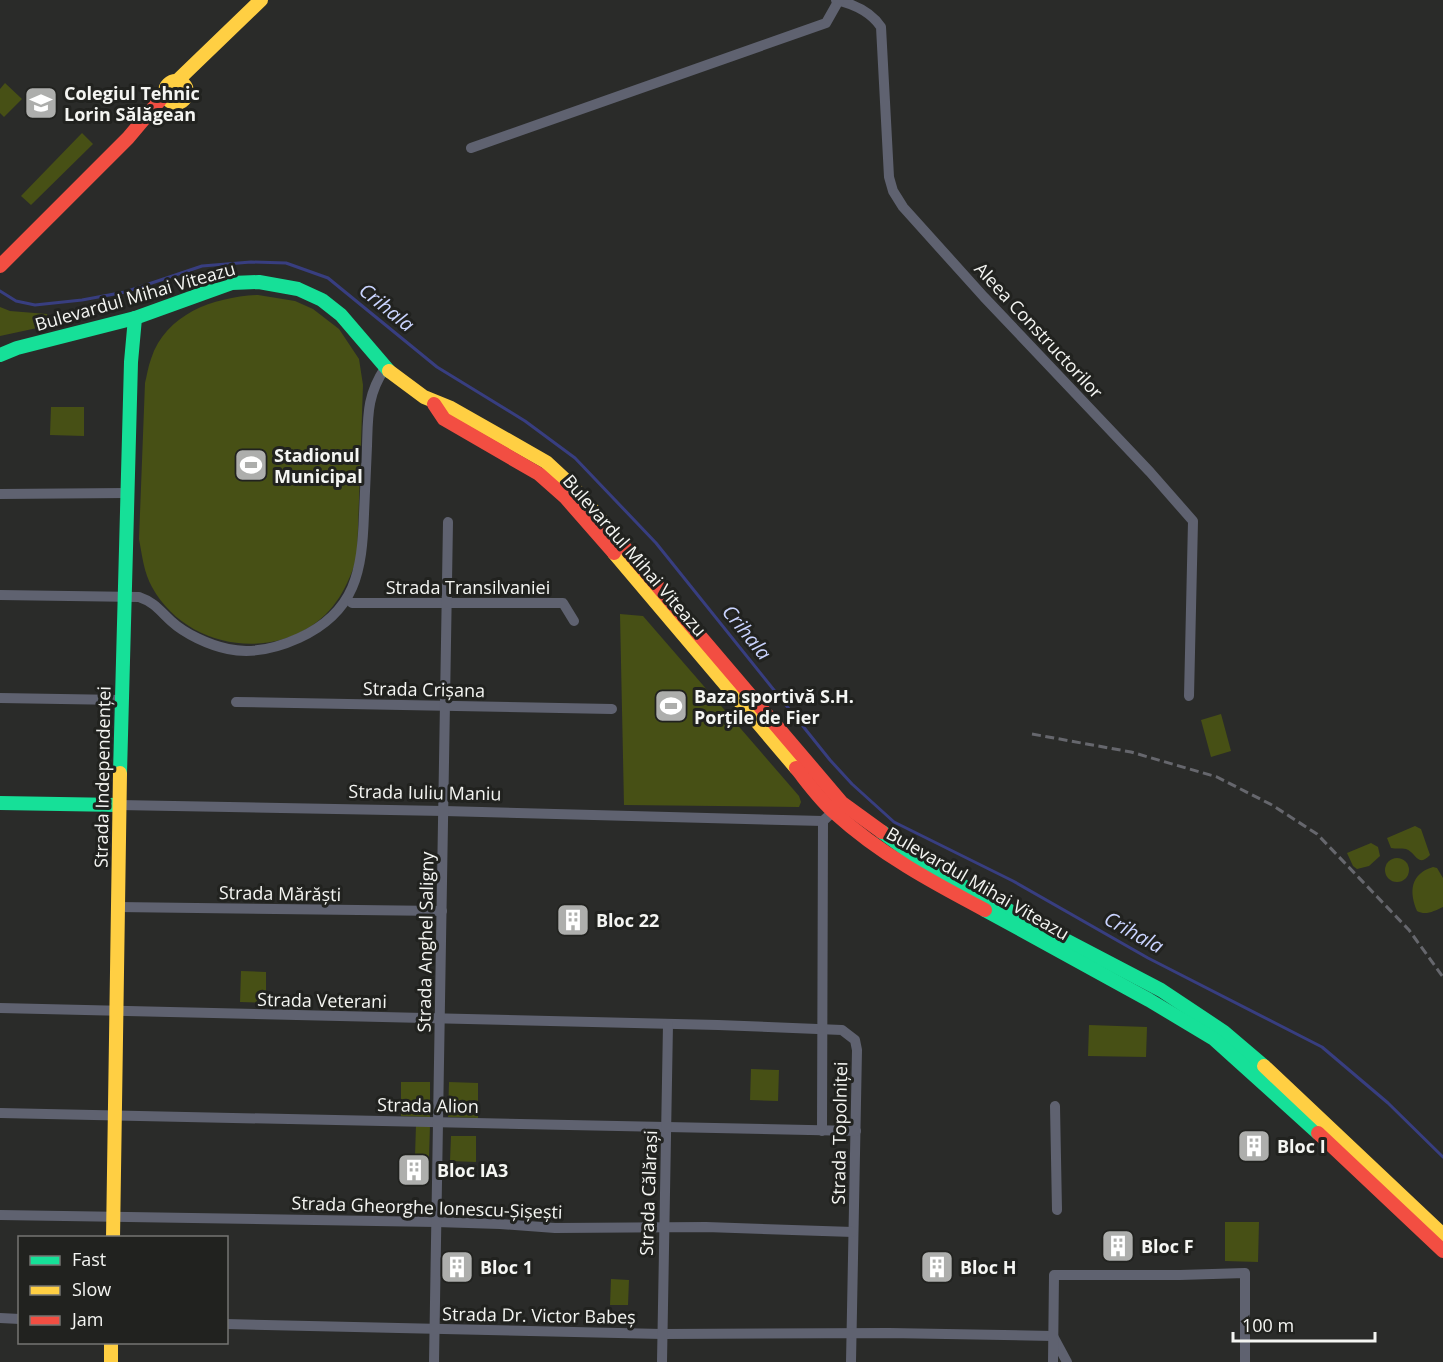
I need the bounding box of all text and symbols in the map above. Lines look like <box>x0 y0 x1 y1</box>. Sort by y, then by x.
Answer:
place label: Colegiul Tehnic Lorin Sălăgean <box>64 81 200 126</box>
school or university icon: Colegiul Tehnic Lorin Sălăgean <box>23 85 59 121</box>
street label: Bulevardul Mihai Viteazu <box>32 256 238 336</box>
street label: Aleea Constructorilor <box>970 257 1109 404</box>
water label: Crihala <box>354 276 420 338</box>
place label: Stadionul Municipal <box>274 443 363 488</box>
sports icon: Stadionul Municipal <box>233 447 269 483</box>
street label: Bulevardul Mihai Viteazu <box>558 469 712 641</box>
street label: Strada Transilvaniei <box>386 575 550 599</box>
water label: Crihala <box>716 599 778 665</box>
street label: Strada Crișana <box>363 676 485 702</box>
place label: Baza sportivă S.H. Porțile de Fier <box>694 684 854 729</box>
street label: Strada Independenței <box>88 686 116 868</box>
sports icon: Baza sportivă S.H. Porțile de Fier <box>653 688 689 724</box>
street label: Strada Iuliu Maniu <box>348 779 502 805</box>
street label: Bulevardul Mihai Viteazu <box>882 821 1074 945</box>
street label: Strada Anghel Saligny <box>411 850 439 1033</box>
street label: Strada Mărăști <box>219 880 341 906</box>
building icon: Bloc 22 <box>555 902 591 938</box>
water label: Crihala <box>1100 905 1168 959</box>
place label: Bloc 22 <box>596 908 659 932</box>
street label: Strada Veterani <box>257 987 387 1013</box>
street label: Strada Topolniței <box>826 1061 852 1205</box>
street label: Strada Alion <box>377 1092 479 1118</box>
building icon: Bloc I <box>1236 1128 1272 1164</box>
street label: Strada Călărași <box>634 1130 662 1256</box>
place label: Bloc I <box>1277 1134 1326 1158</box>
building icon: Bloc IA3 <box>396 1152 432 1188</box>
place label: Bloc IA3 <box>437 1158 508 1182</box>
street label: Strada Gheorghe Ionescu-Șișești <box>291 1190 563 1224</box>
building icon: Bloc F <box>1100 1228 1136 1264</box>
place label: Bloc F <box>1141 1234 1194 1258</box>
legend <box>18 1236 228 1344</box>
text: Fast <box>72 1247 106 1271</box>
building icon: Bloc 1 <box>439 1249 475 1285</box>
building icon: Bloc H <box>919 1249 955 1285</box>
place label: Bloc 1 <box>480 1255 533 1279</box>
place label: Bloc H <box>960 1255 1016 1279</box>
text: Slow <box>72 1277 111 1301</box>
street label: Strada Dr. Victor Babeș <box>442 1301 636 1329</box>
scale bar <box>1233 1305 1376 1343</box>
text: Jam <box>70 1307 104 1331</box>
text: 100 m <box>1242 1313 1294 1337</box>

